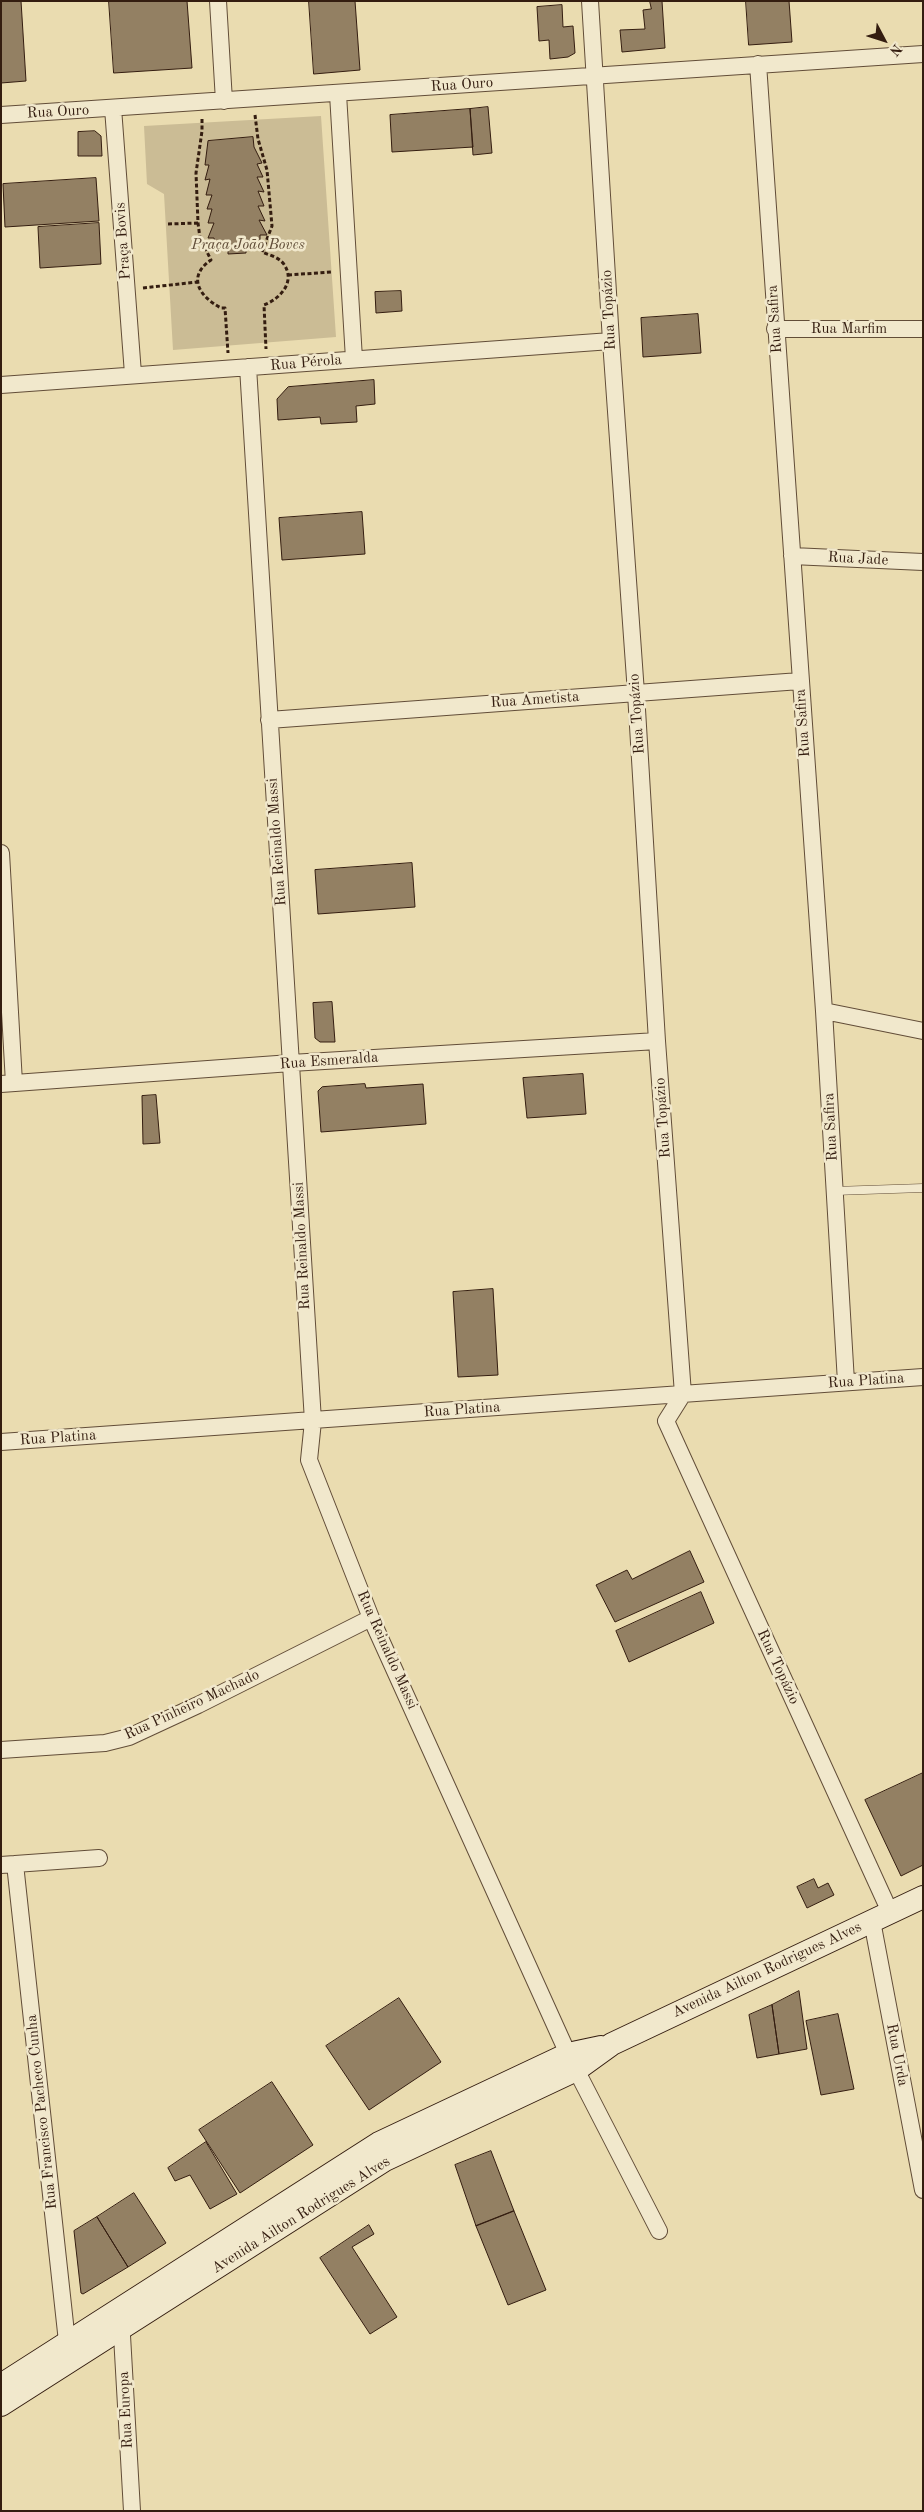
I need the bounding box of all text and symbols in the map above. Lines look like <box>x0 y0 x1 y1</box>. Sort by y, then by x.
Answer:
north arrow <box>859 15 909 65</box>
text: N <box>887 41 904 58</box>
street label: Rua Ouro <box>430 74 494 96</box>
street label: Rua Ouro <box>26 101 90 123</box>
street label: Praça Bovis <box>111 202 135 280</box>
park label: Praça João Boves <box>191 236 305 254</box>
street label: Rua Topázio <box>598 269 620 351</box>
street label: Rua Safira <box>764 284 786 354</box>
street label: Rua Marfim <box>811 320 887 338</box>
street label: Rua Pérola <box>269 351 343 375</box>
street label: Rua Jade <box>827 548 889 570</box>
street label: Rua Topázio <box>625 673 649 755</box>
street label: Rua Ametista <box>490 688 580 712</box>
street label: Rua Safira <box>792 688 814 758</box>
street label: Rua Reinaldo Massi <box>264 777 290 907</box>
street label: Rua Esmeralda <box>279 1049 379 1073</box>
street label: Rua Topázio <box>651 1077 675 1159</box>
street label: Rua Safira <box>820 1092 842 1162</box>
street label: Rua Reinaldo Massi <box>290 1182 314 1310</box>
street label: Rua Platina <box>827 1369 905 1393</box>
street label: Rua Platina <box>423 1398 501 1422</box>
street label: Rua Platina <box>19 1426 97 1450</box>
street label: Rua Reinaldo Massi <box>353 1588 421 1712</box>
street label: Rua Topázio <box>753 1627 803 1707</box>
street label: Rua Pinheiro Machado <box>122 1666 262 1744</box>
street label: Avenida Ailton Rodrigues Alves <box>669 1918 865 2022</box>
street label: Rua Francisco Pacheco Cunha <box>23 2014 61 2210</box>
street label: Rua Urda <box>882 2022 912 2088</box>
street label: Avenida Ailton Rodrigues Alves <box>209 2153 393 2277</box>
street label: Rua Europa <box>115 2371 137 2449</box>

